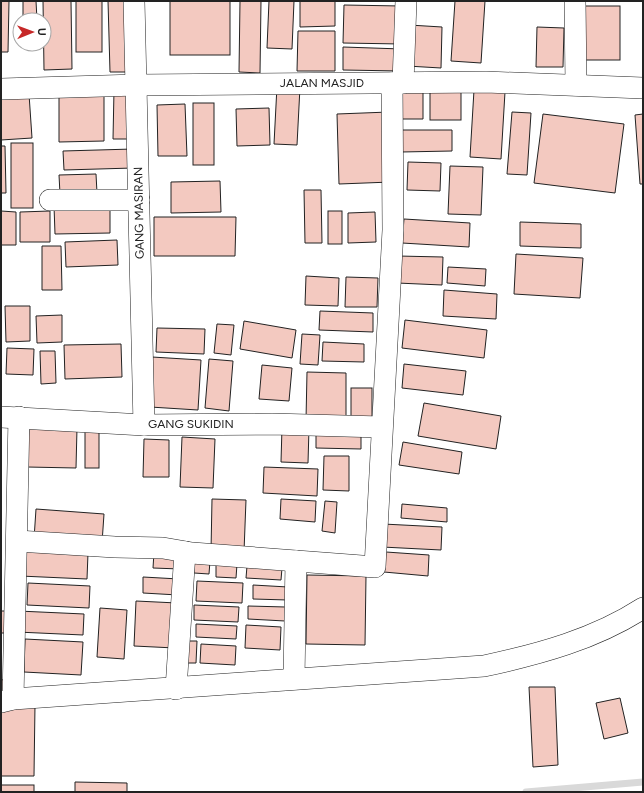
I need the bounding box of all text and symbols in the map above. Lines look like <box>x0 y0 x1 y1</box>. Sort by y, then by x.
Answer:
north arrow <box>12 12 52 52</box>
text: U <box>35 28 48 36</box>
street label: JALAN MASJID <box>280 76 364 90</box>
street label: GANG MASIRAN <box>131 167 147 259</box>
street label: GANG SUKIDIN <box>148 417 234 431</box>

